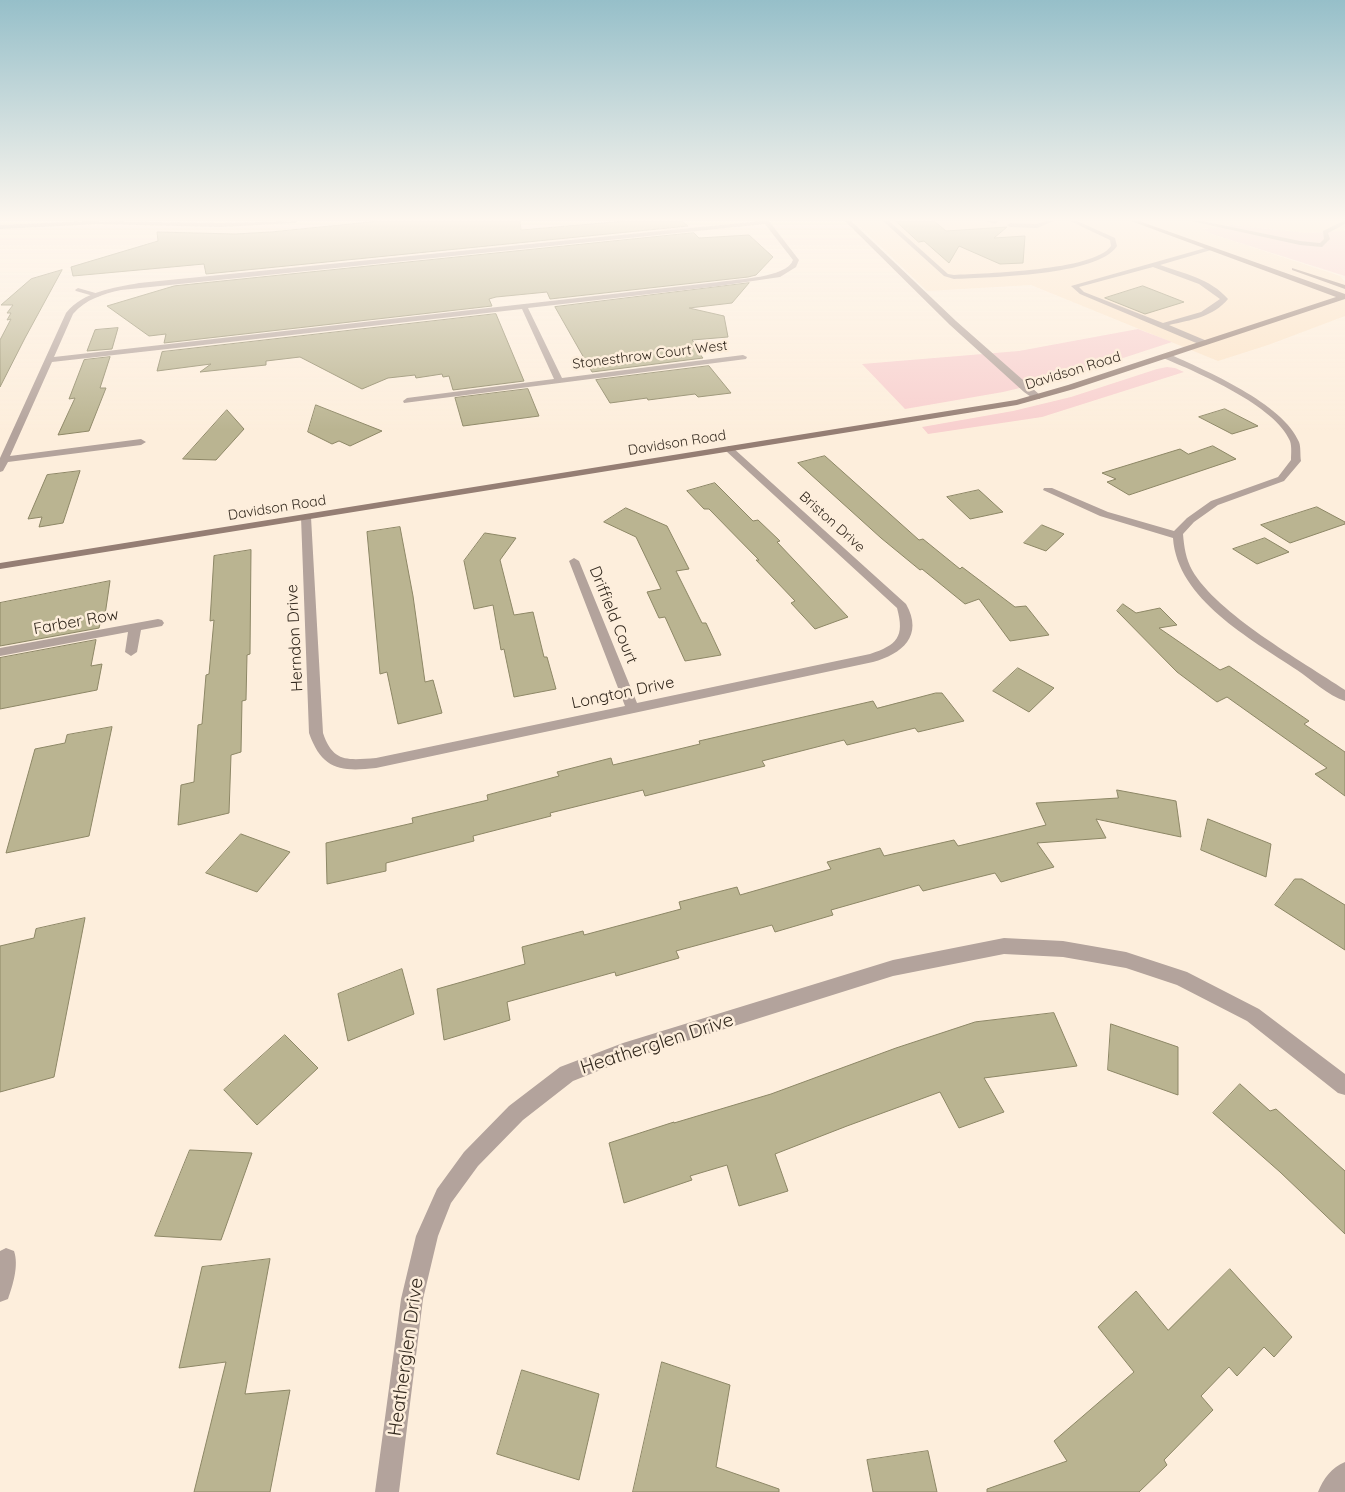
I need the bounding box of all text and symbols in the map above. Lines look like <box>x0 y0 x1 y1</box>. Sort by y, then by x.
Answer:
street label: Stonesthrow Court West <box>571 337 729 373</box>
street label: Davidson Road <box>1023 349 1123 393</box>
street label: Davidson Road <box>627 427 727 459</box>
street label: Briston Drive <box>796 488 868 556</box>
street label: Davidson Road <box>227 492 327 524</box>
street label: Driffield Court <box>585 563 641 667</box>
street label: Herndon Drive <box>283 584 307 692</box>
street label: Farber Row <box>32 605 120 639</box>
street label: Longton Drive <box>570 673 676 713</box>
street label: Heatherglen Drive <box>578 1008 736 1080</box>
street label: Heatherglen Drive <box>384 1276 428 1438</box>

